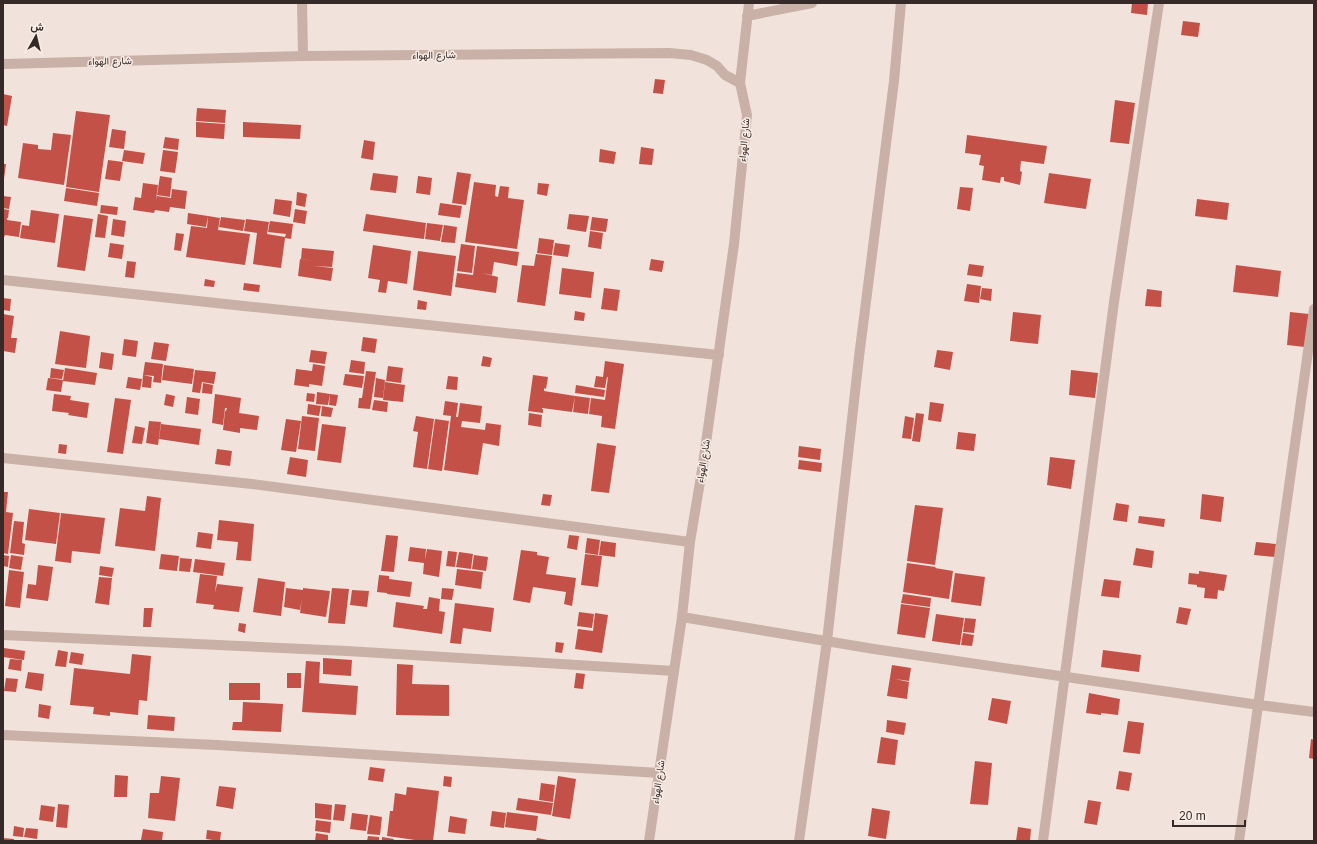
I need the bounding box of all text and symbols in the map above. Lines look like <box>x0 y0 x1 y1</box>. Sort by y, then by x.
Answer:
north arrow <box>16 16 56 56</box>
text: ش <box>30 19 45 34</box>
street label: شارع الهواء <box>412 49 456 62</box>
street label: شارع الهواء <box>88 55 132 68</box>
street label: شارع الهواء <box>737 118 752 162</box>
street label: شارع الهواء <box>694 438 713 484</box>
street label: شارع الهواء <box>649 759 668 805</box>
scale bar <box>1173 802 1245 828</box>
text: 20 m <box>1179 809 1206 823</box>

